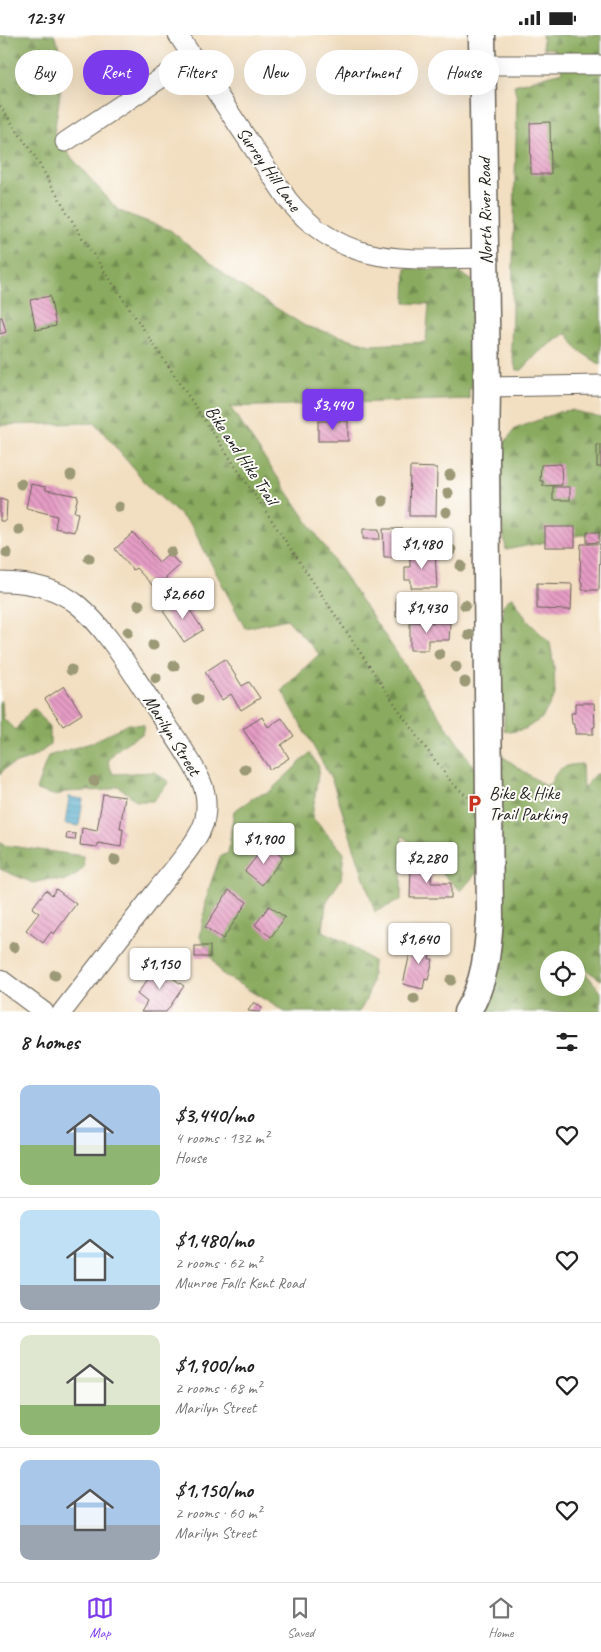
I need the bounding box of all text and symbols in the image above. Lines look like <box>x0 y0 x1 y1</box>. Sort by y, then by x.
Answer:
text: 12:34 <box>25 6 63 30</box>
chip: Buy <box>15 50 73 95</box>
chip: Rent <box>83 50 149 95</box>
chip: Filters <box>159 50 234 95</box>
chip: New <box>244 50 306 95</box>
chip: Apartment <box>316 50 418 95</box>
chip: House <box>428 50 499 95</box>
street label: Surrey Hill Lane <box>232 123 307 216</box>
street label: North River Road <box>473 155 497 264</box>
pin: $3,440 <box>292 389 374 431</box>
text: $3,440 <box>313 395 353 415</box>
street label: Bike and Hike Trail <box>201 401 285 511</box>
pin: $1,480 <box>381 527 463 570</box>
text: $1,480 <box>402 534 442 554</box>
pin: $2,660 <box>142 577 224 620</box>
text: $2,660 <box>163 584 203 604</box>
pin: $1,430 <box>386 591 468 634</box>
text: $1,430 <box>407 598 447 618</box>
street label: Marilyn Street <box>139 691 207 781</box>
place label: Bike & Hike Trail Parking <box>489 782 568 825</box>
parking icon: Bike & Hike Trail Parking <box>465 793 485 813</box>
pin: $1,900 <box>223 823 305 865</box>
text: $1,900 <box>245 829 283 849</box>
pin: $2,280 <box>386 841 468 884</box>
text: $2,280 <box>407 848 447 868</box>
pin: $1,640 <box>378 923 460 965</box>
text: $1,640 <box>399 929 439 949</box>
pin: $1,150 <box>119 947 201 990</box>
map controls <box>540 951 585 996</box>
button: locate <box>540 951 585 996</box>
text: $1,150 <box>141 954 179 974</box>
icon: filters <box>553 1028 581 1056</box>
text: 8 homes <box>20 1029 79 1055</box>
text: $3,440/mo <box>175 1102 253 1128</box>
icon: home <box>60 1105 120 1165</box>
icon: heart <box>553 1121 581 1149</box>
text: 4 rooms · 132 m² <box>175 1128 269 1148</box>
text: House <box>175 1148 206 1168</box>
text: $1,480/mo <box>175 1227 253 1253</box>
icon: home <box>60 1230 120 1290</box>
icon: heart <box>553 1246 581 1274</box>
text: 2 rooms · 62 m² <box>175 1253 261 1273</box>
text: Munroe Falls Kent Road <box>175 1273 304 1293</box>
text: $1,900/mo <box>175 1352 253 1378</box>
icon: home <box>60 1355 120 1415</box>
icon: heart <box>553 1371 581 1399</box>
text: 2 rooms · 68 m² <box>175 1378 261 1398</box>
text: Marilyn Street <box>175 1398 256 1418</box>
text: $1,150/mo <box>175 1477 253 1503</box>
icon: home <box>60 1480 120 1540</box>
icon: heart <box>553 1496 581 1524</box>
text: 2 rooms · 60 m² <box>175 1503 261 1523</box>
text: Marilyn Street <box>175 1523 256 1543</box>
tab: Map <box>86 1594 114 1641</box>
tab: Saved <box>286 1594 314 1641</box>
tab: Home <box>487 1594 515 1641</box>

